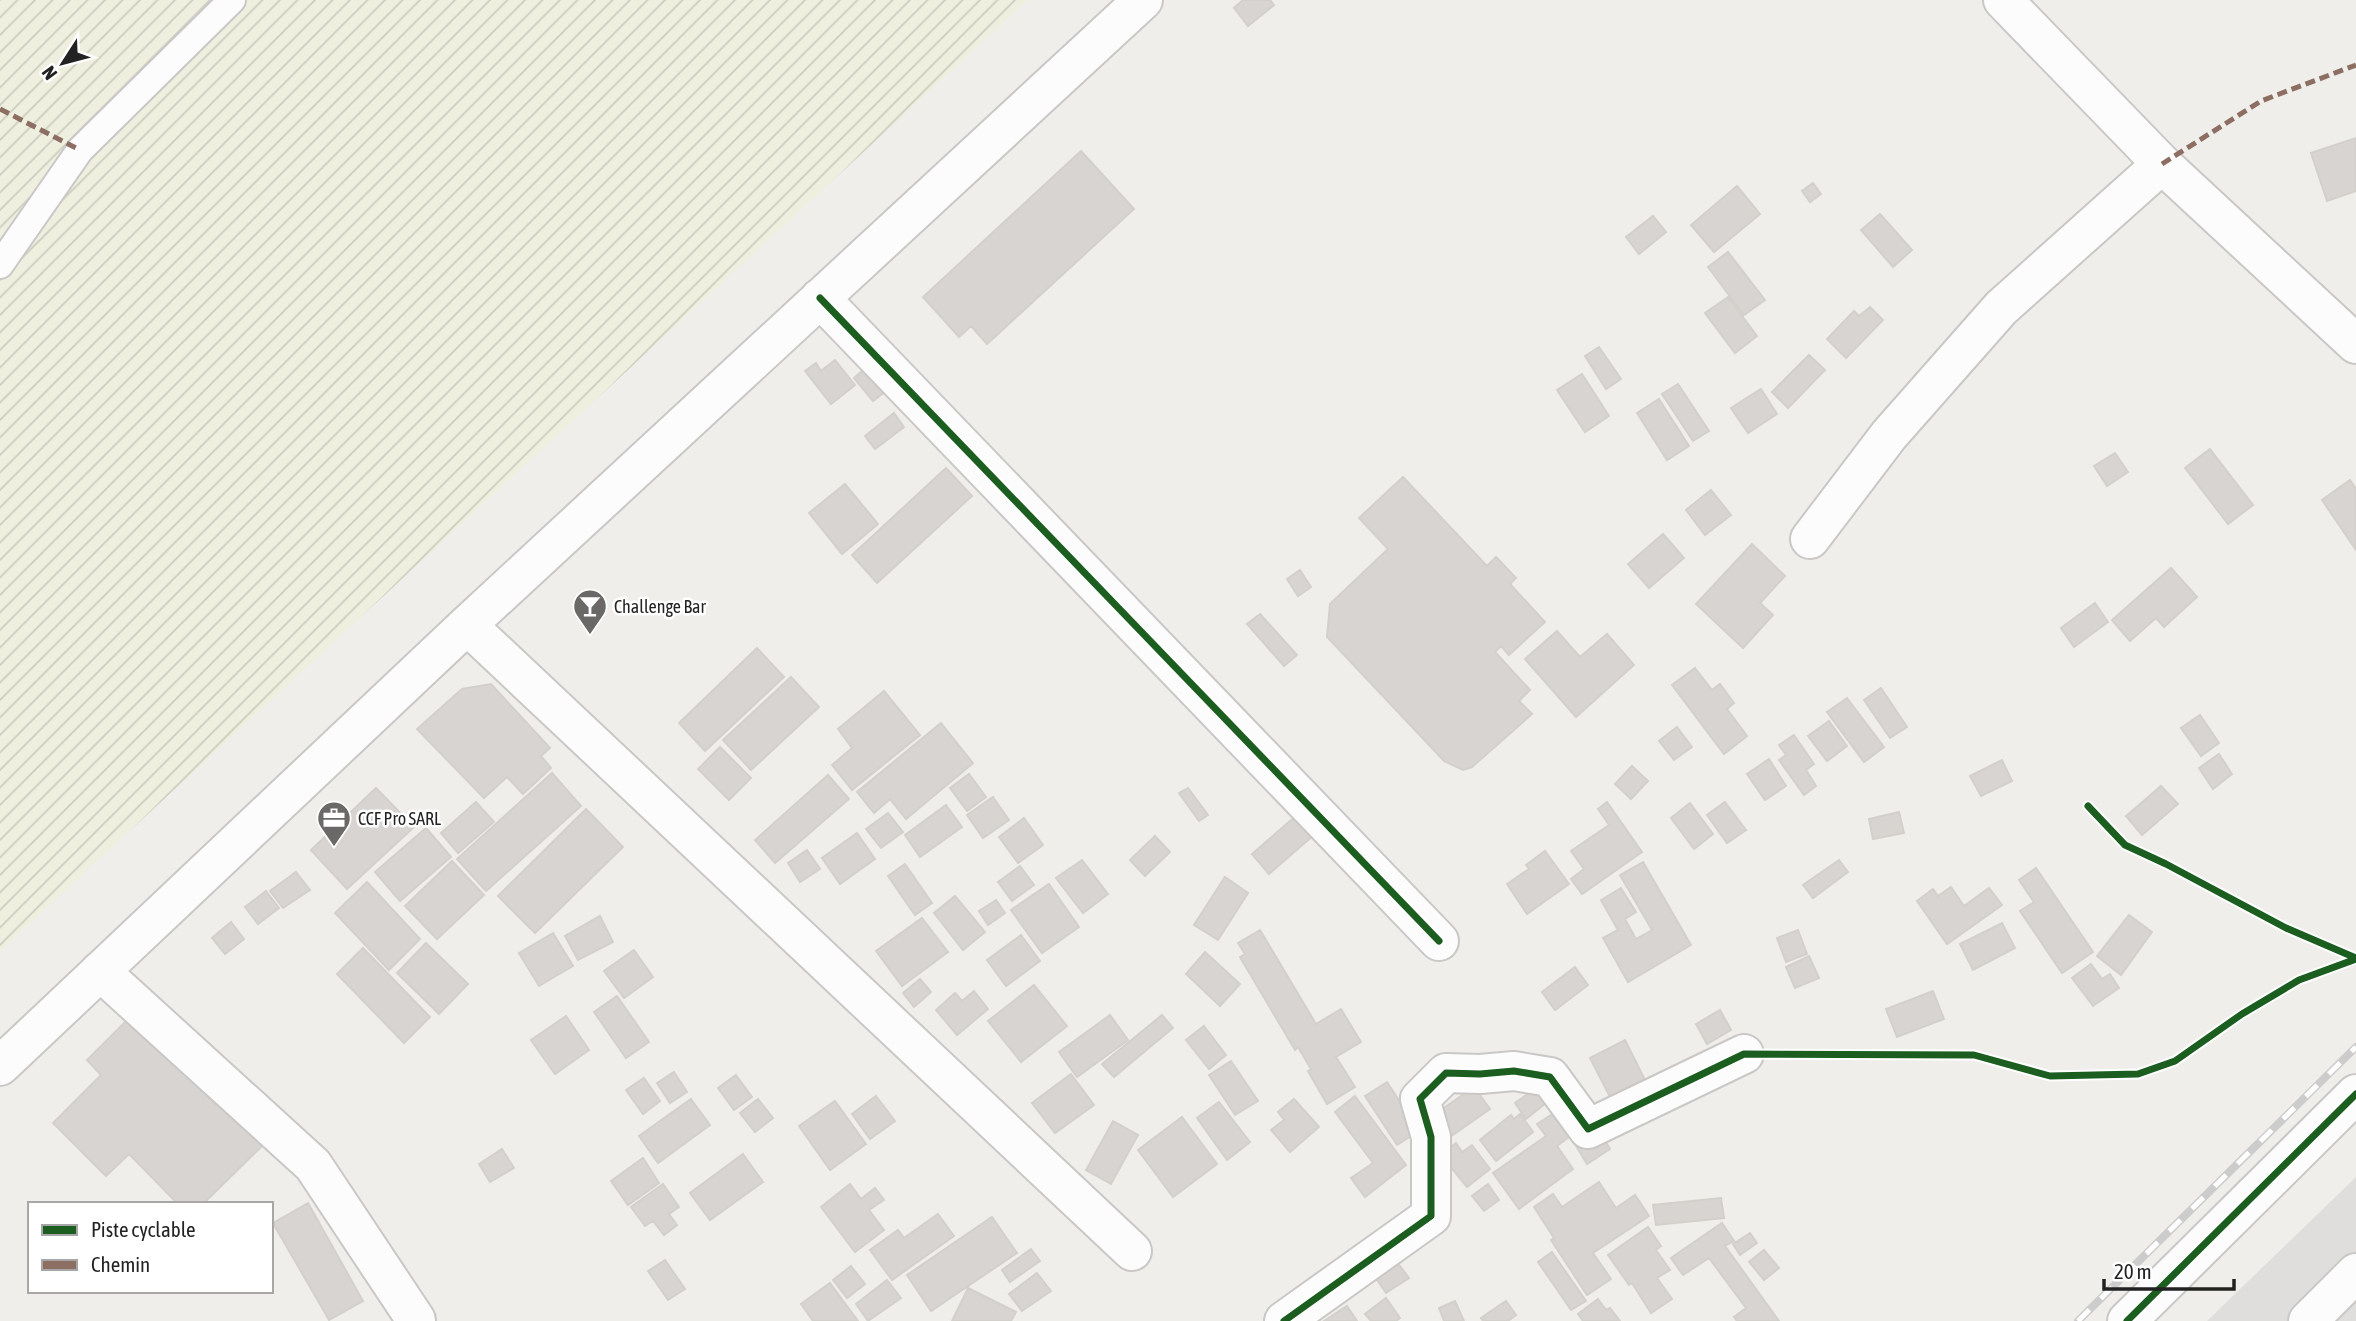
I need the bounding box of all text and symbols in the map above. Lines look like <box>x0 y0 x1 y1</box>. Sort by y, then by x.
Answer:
north arrow <box>28 28 98 98</box>
text: N <box>37 62 61 84</box>
bar icon: Challenge Bar <box>571 587 609 636</box>
place label: Challenge Bar <box>614 596 706 617</box>
office icon: CCF Pro SARL <box>315 799 353 848</box>
place label: CCF Pro SARL <box>358 808 441 829</box>
legend <box>28 1202 273 1293</box>
text: Piste cyclable <box>91 1217 196 1241</box>
scale bar <box>2104 1248 2234 1292</box>
text: Chemin <box>91 1252 150 1276</box>
text: 20 m <box>2114 1259 2152 1283</box>

